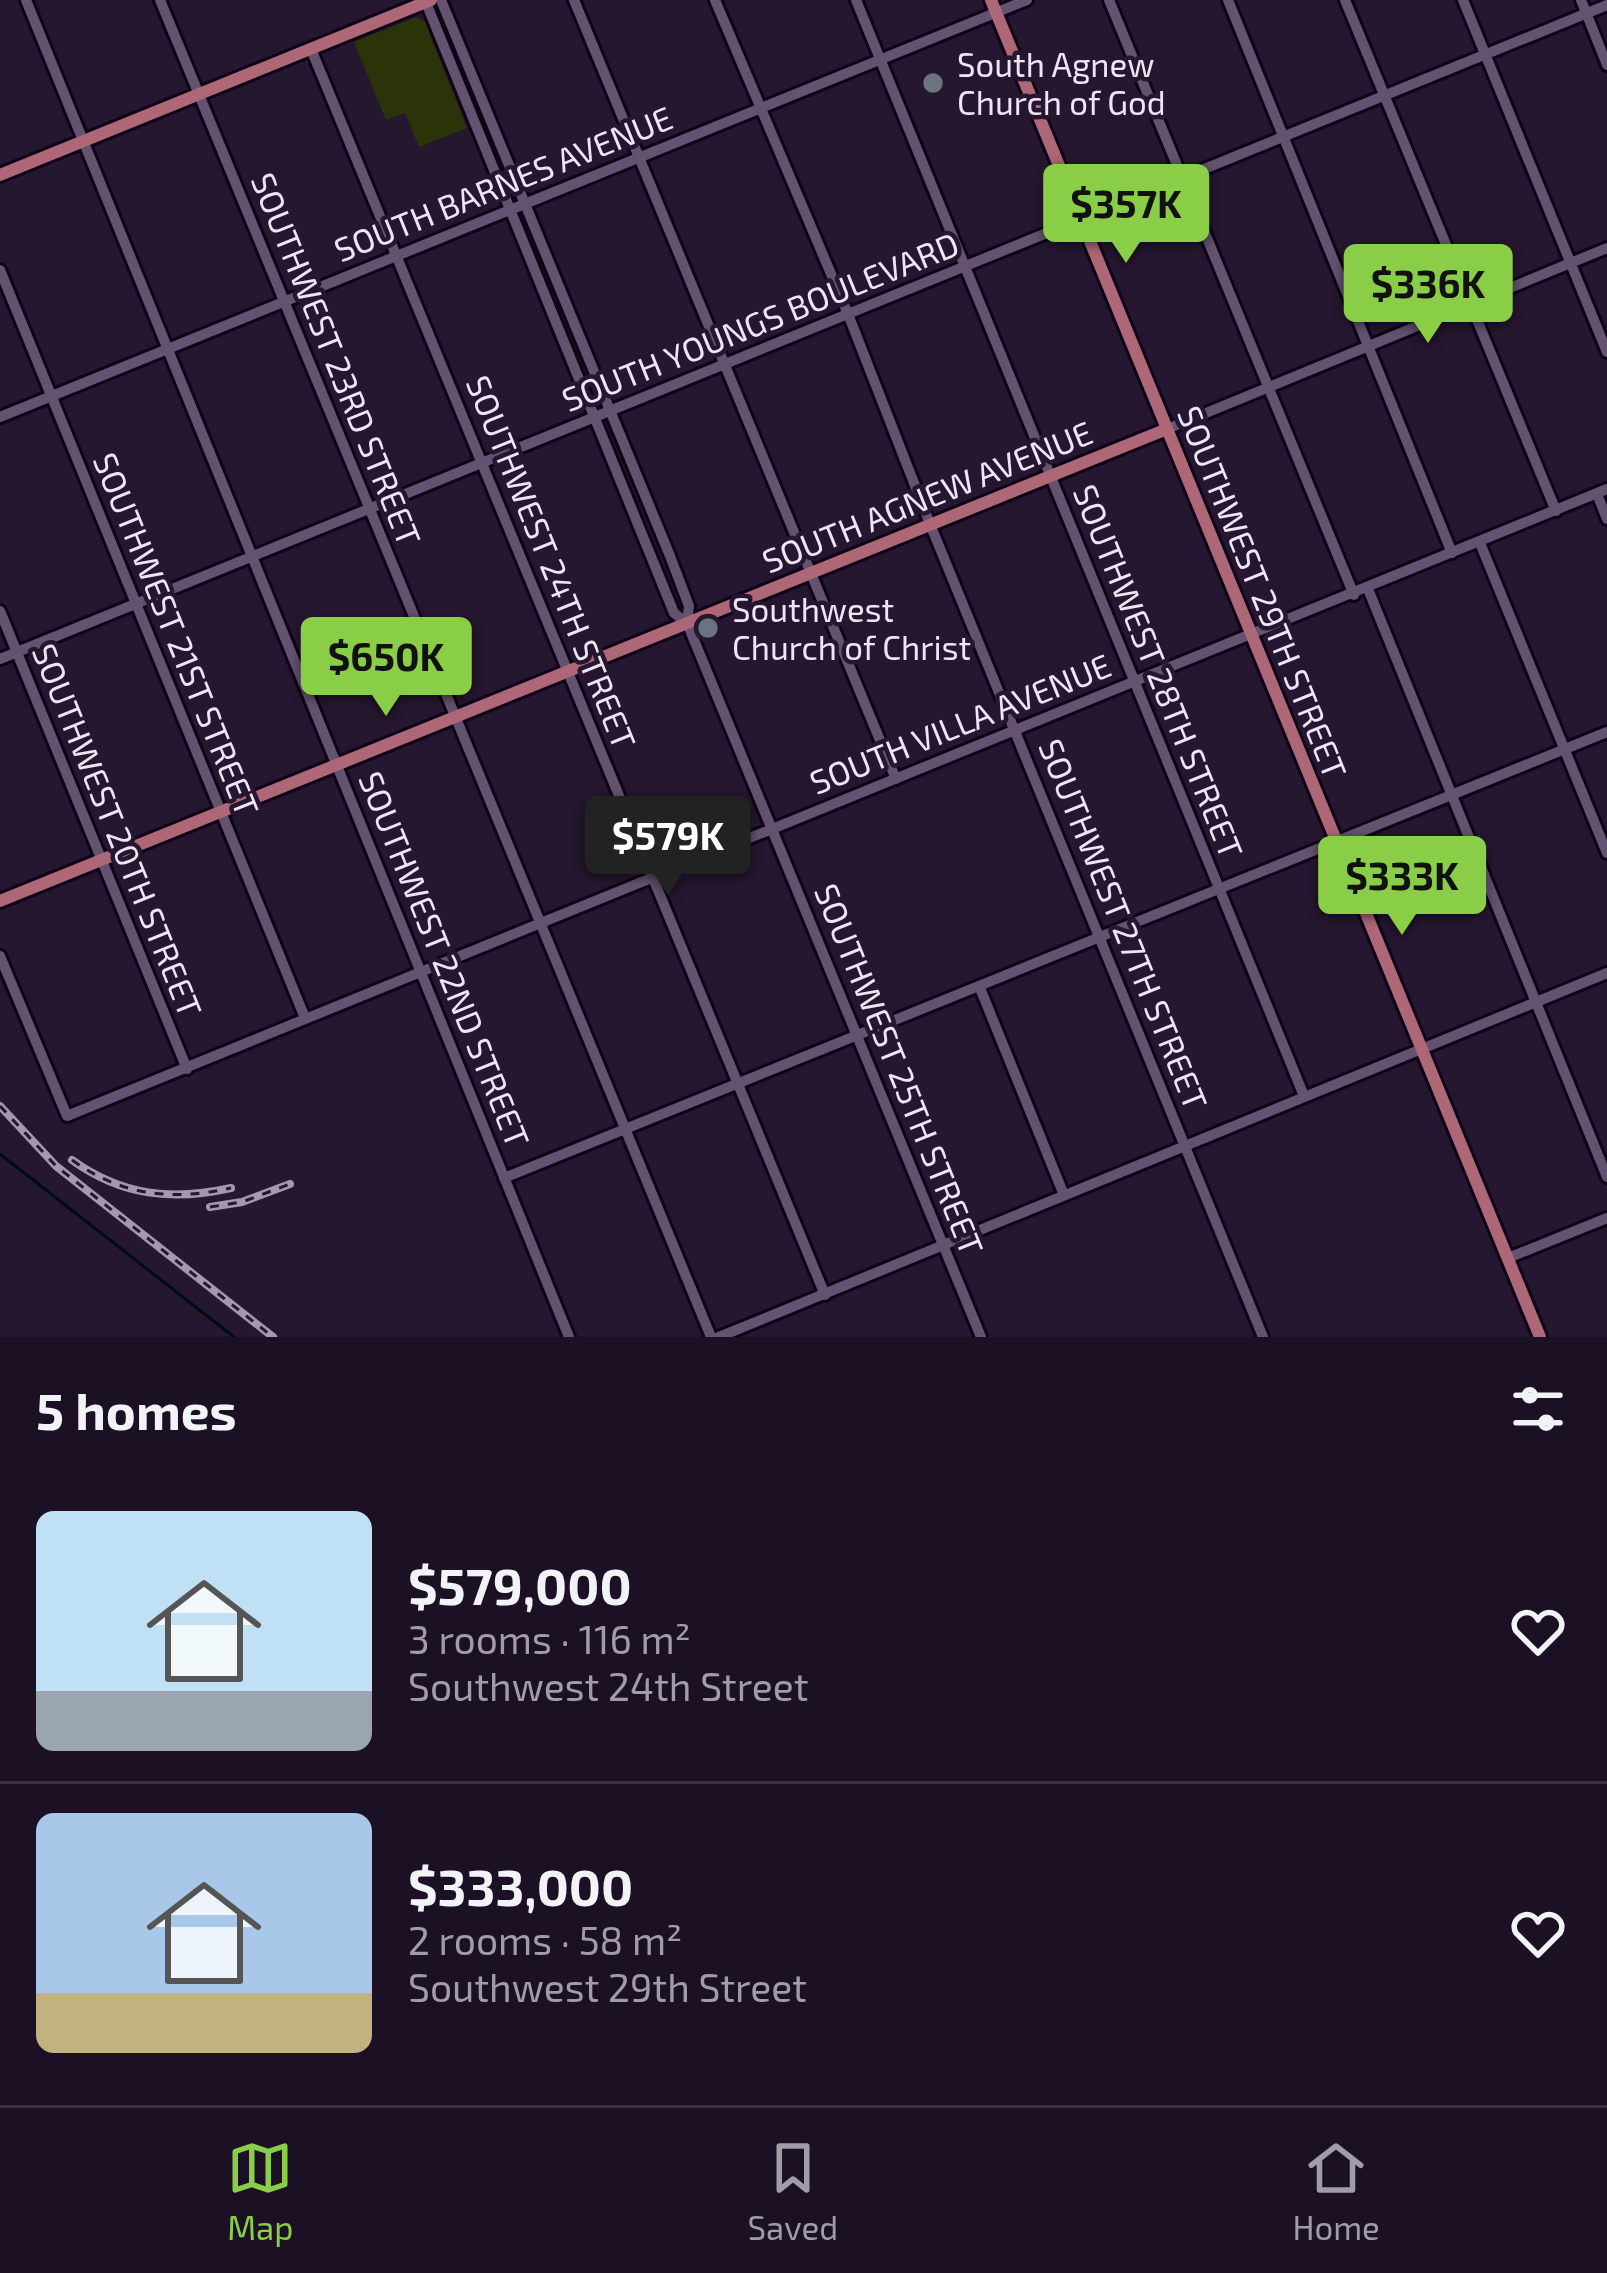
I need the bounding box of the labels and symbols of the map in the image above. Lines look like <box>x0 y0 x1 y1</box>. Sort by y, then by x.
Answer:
place label: South Agnew Church of God <box>957 44 1166 122</box>
marker: South Agnew Church of God <box>920 70 946 96</box>
street label: SOUTH BARNES AVENUE <box>328 97 678 269</box>
pin: $357K <box>1042 164 1210 266</box>
street label: SOUTHWEST 23RD STREET <box>244 167 430 551</box>
street label: SOUTH YOUNGS BOULEVARD <box>556 223 964 419</box>
pin: $336K <box>1344 244 1512 346</box>
street label: SOUTHWEST 24TH STREET <box>459 369 645 755</box>
street label: SOUTHWEST 29TH STREET <box>1170 400 1356 784</box>
street label: SOUTH AGNEW AVENUE <box>756 411 1098 581</box>
street label: SOUTHWEST 21ST STREET <box>86 447 268 821</box>
street label: SOUTHWEST 28TH STREET <box>1066 478 1252 864</box>
place label: Southwest Church of Christ <box>732 589 971 667</box>
marker: Southwest Church of Christ <box>695 615 721 641</box>
pin: $650K <box>302 617 470 719</box>
street label: SOUTHWEST 20TH STREET <box>25 638 211 1022</box>
street label: SOUTH VILLA AVENUE <box>804 644 1116 802</box>
street label: SOUTHWEST 27TH STREET <box>1031 733 1217 1115</box>
street label: SOUTHWEST 22ND STREET <box>351 765 539 1153</box>
pin: $579K <box>584 796 752 898</box>
pin: $333K <box>1318 836 1486 938</box>
street label: SOUTHWEST 25TH STREET <box>807 878 993 1260</box>

